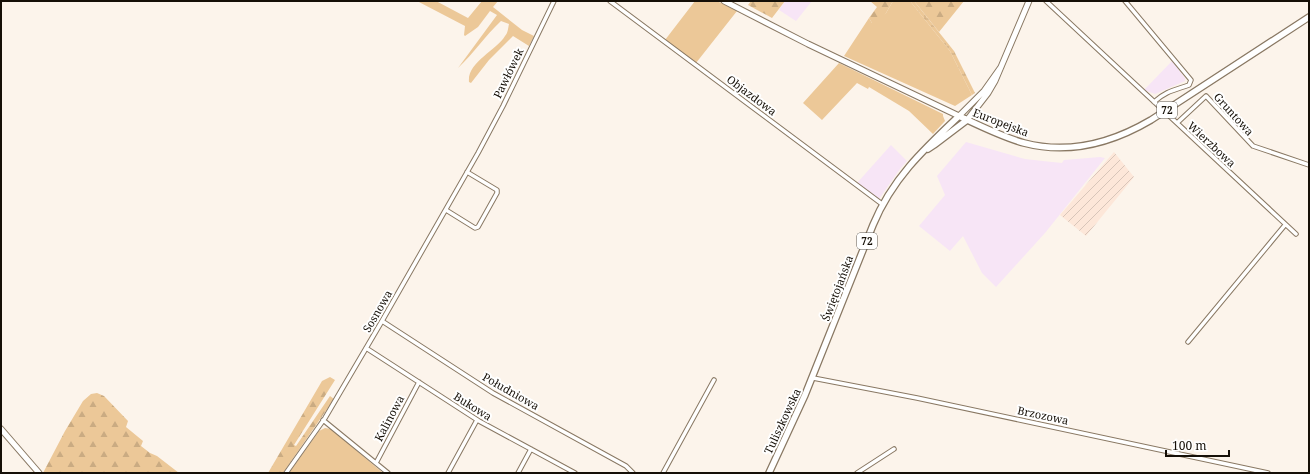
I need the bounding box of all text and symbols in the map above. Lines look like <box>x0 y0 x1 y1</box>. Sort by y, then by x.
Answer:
street label: Pawłówek <box>489 45 527 101</box>
street label: Objazdowa <box>724 71 780 119</box>
street label: Gruntowa <box>1211 89 1257 139</box>
road number: 72 <box>1157 102 1177 118</box>
street label: Europejska <box>971 104 1031 140</box>
street label: Wierzbowa <box>1185 118 1239 170</box>
road number: 72 <box>857 233 877 249</box>
street label: Świętojańska <box>818 253 856 323</box>
street label: Sosnowa <box>359 287 395 335</box>
street label: Południowa <box>480 369 542 413</box>
street label: Tuliszkowska <box>760 386 804 456</box>
street label: Bukowa <box>451 388 495 424</box>
street label: Kalinowa <box>371 392 407 444</box>
street label: Brzozowa <box>1016 402 1070 428</box>
scale bar <box>1166 432 1229 458</box>
text: 100 m <box>1172 437 1207 454</box>

